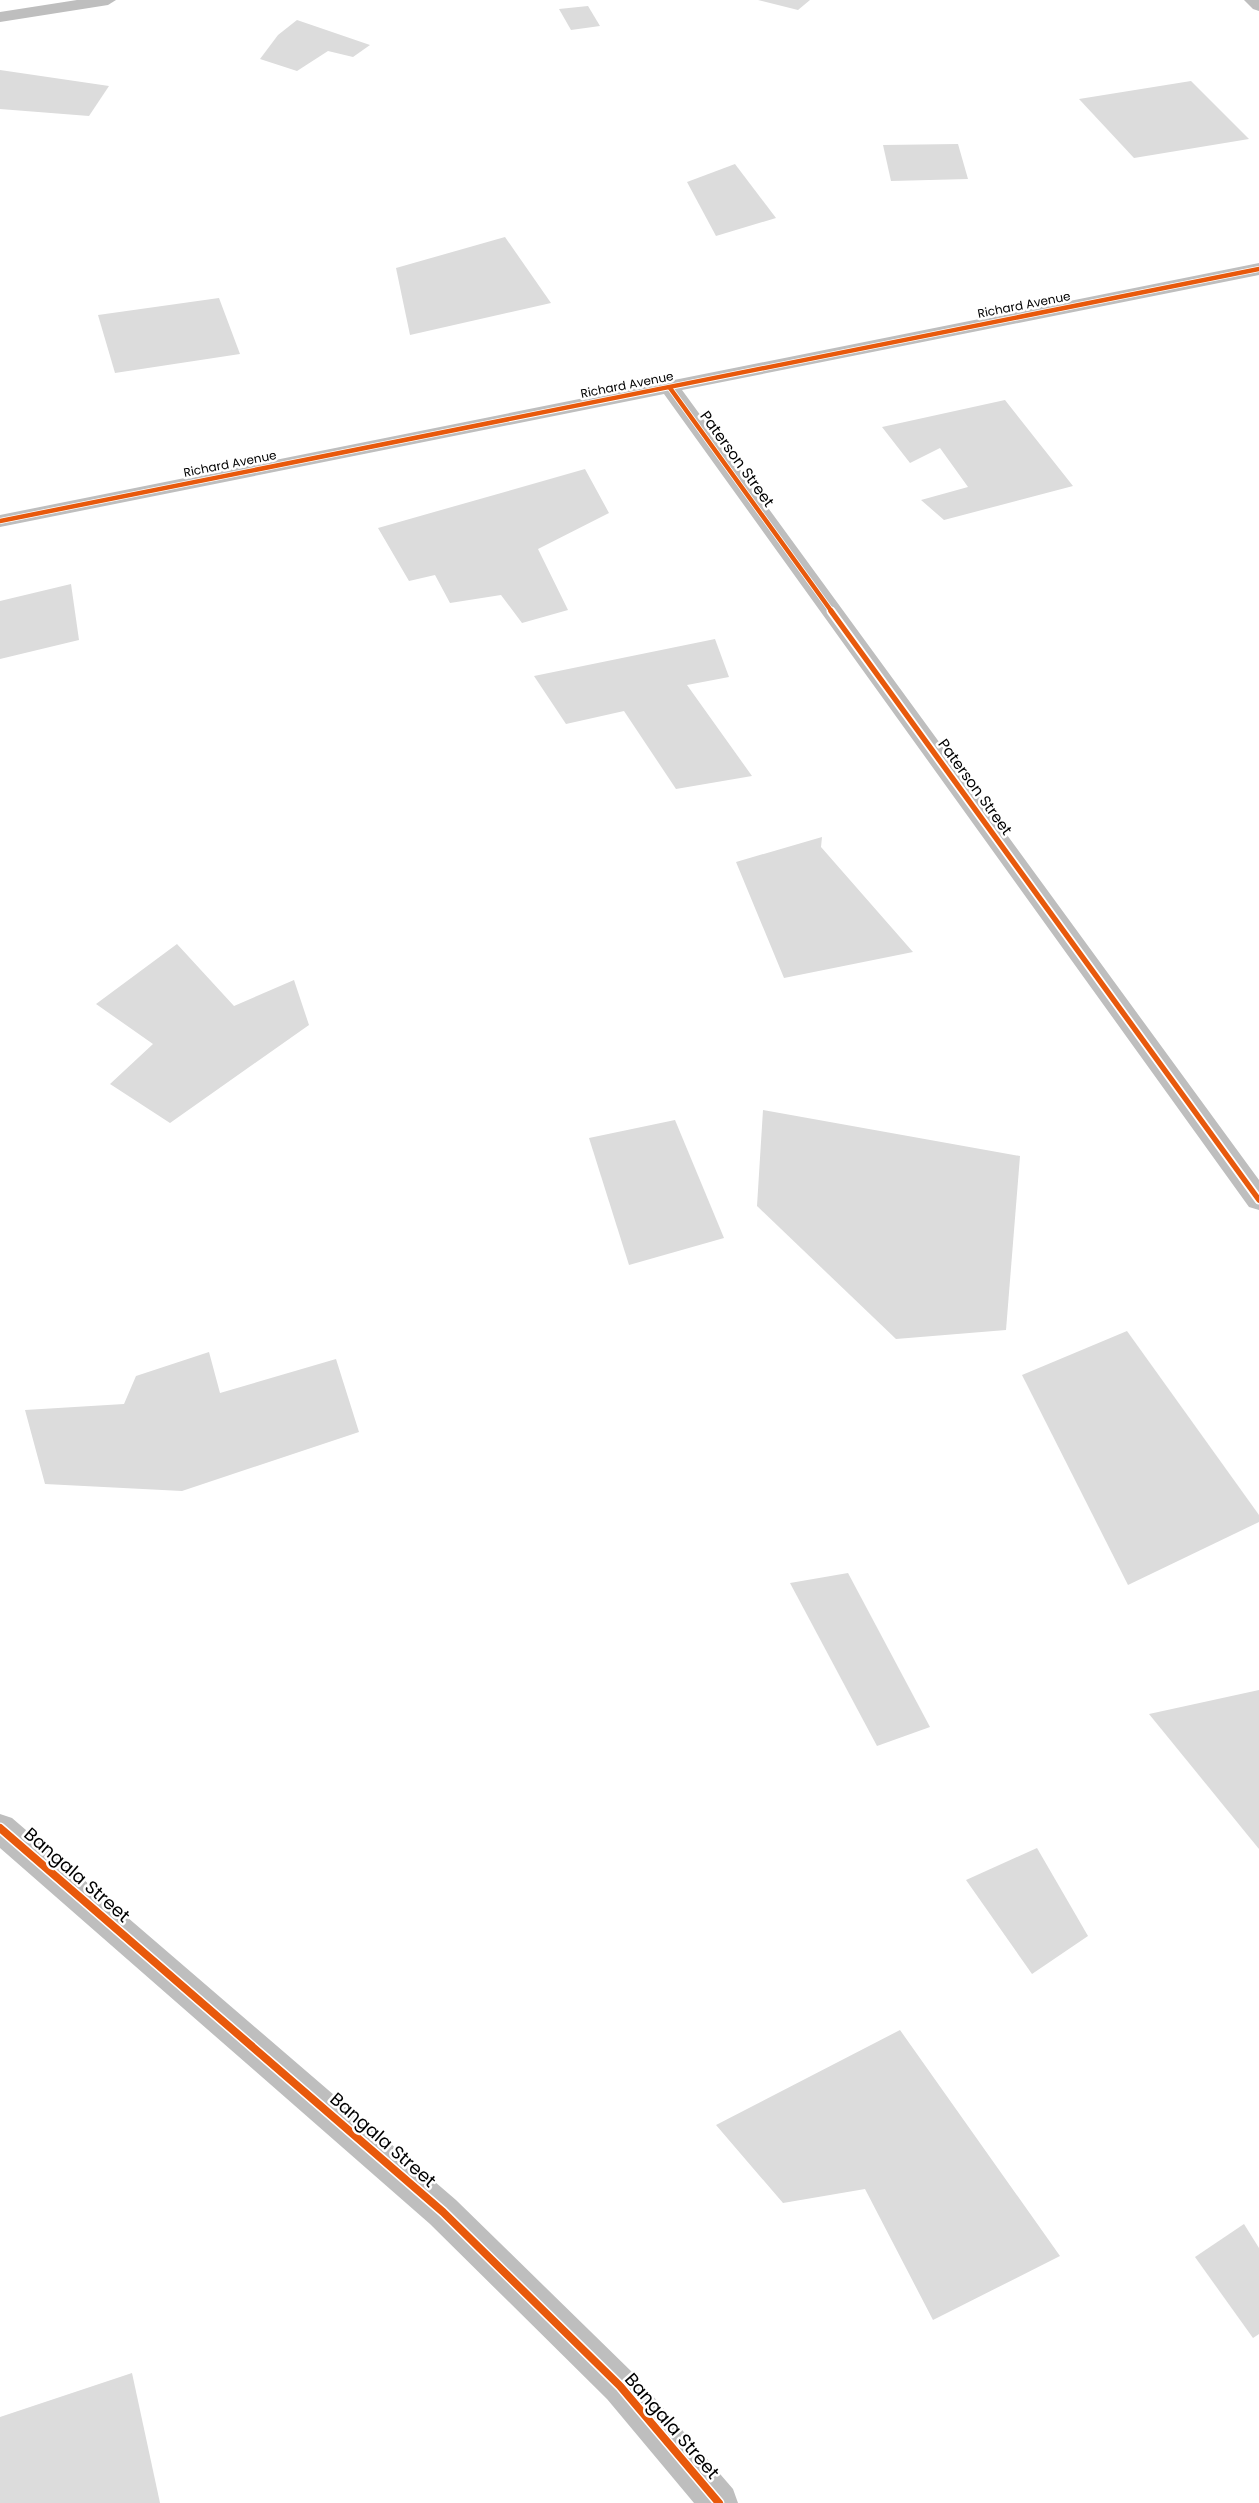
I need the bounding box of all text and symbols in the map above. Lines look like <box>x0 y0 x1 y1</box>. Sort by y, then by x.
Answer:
street label: Richard Avenue <box>976 287 1072 322</box>
street label: Richard Avenue <box>579 367 675 402</box>
street label: Paterson Street <box>695 406 779 511</box>
street label: Richard Avenue <box>182 446 278 481</box>
street label: Paterson Street <box>933 734 1017 839</box>
street label: Bangala Street <box>19 1822 136 1928</box>
street label: Bangala Street <box>325 2087 442 2193</box>
street label: Bangala Street <box>619 2367 725 2484</box>

